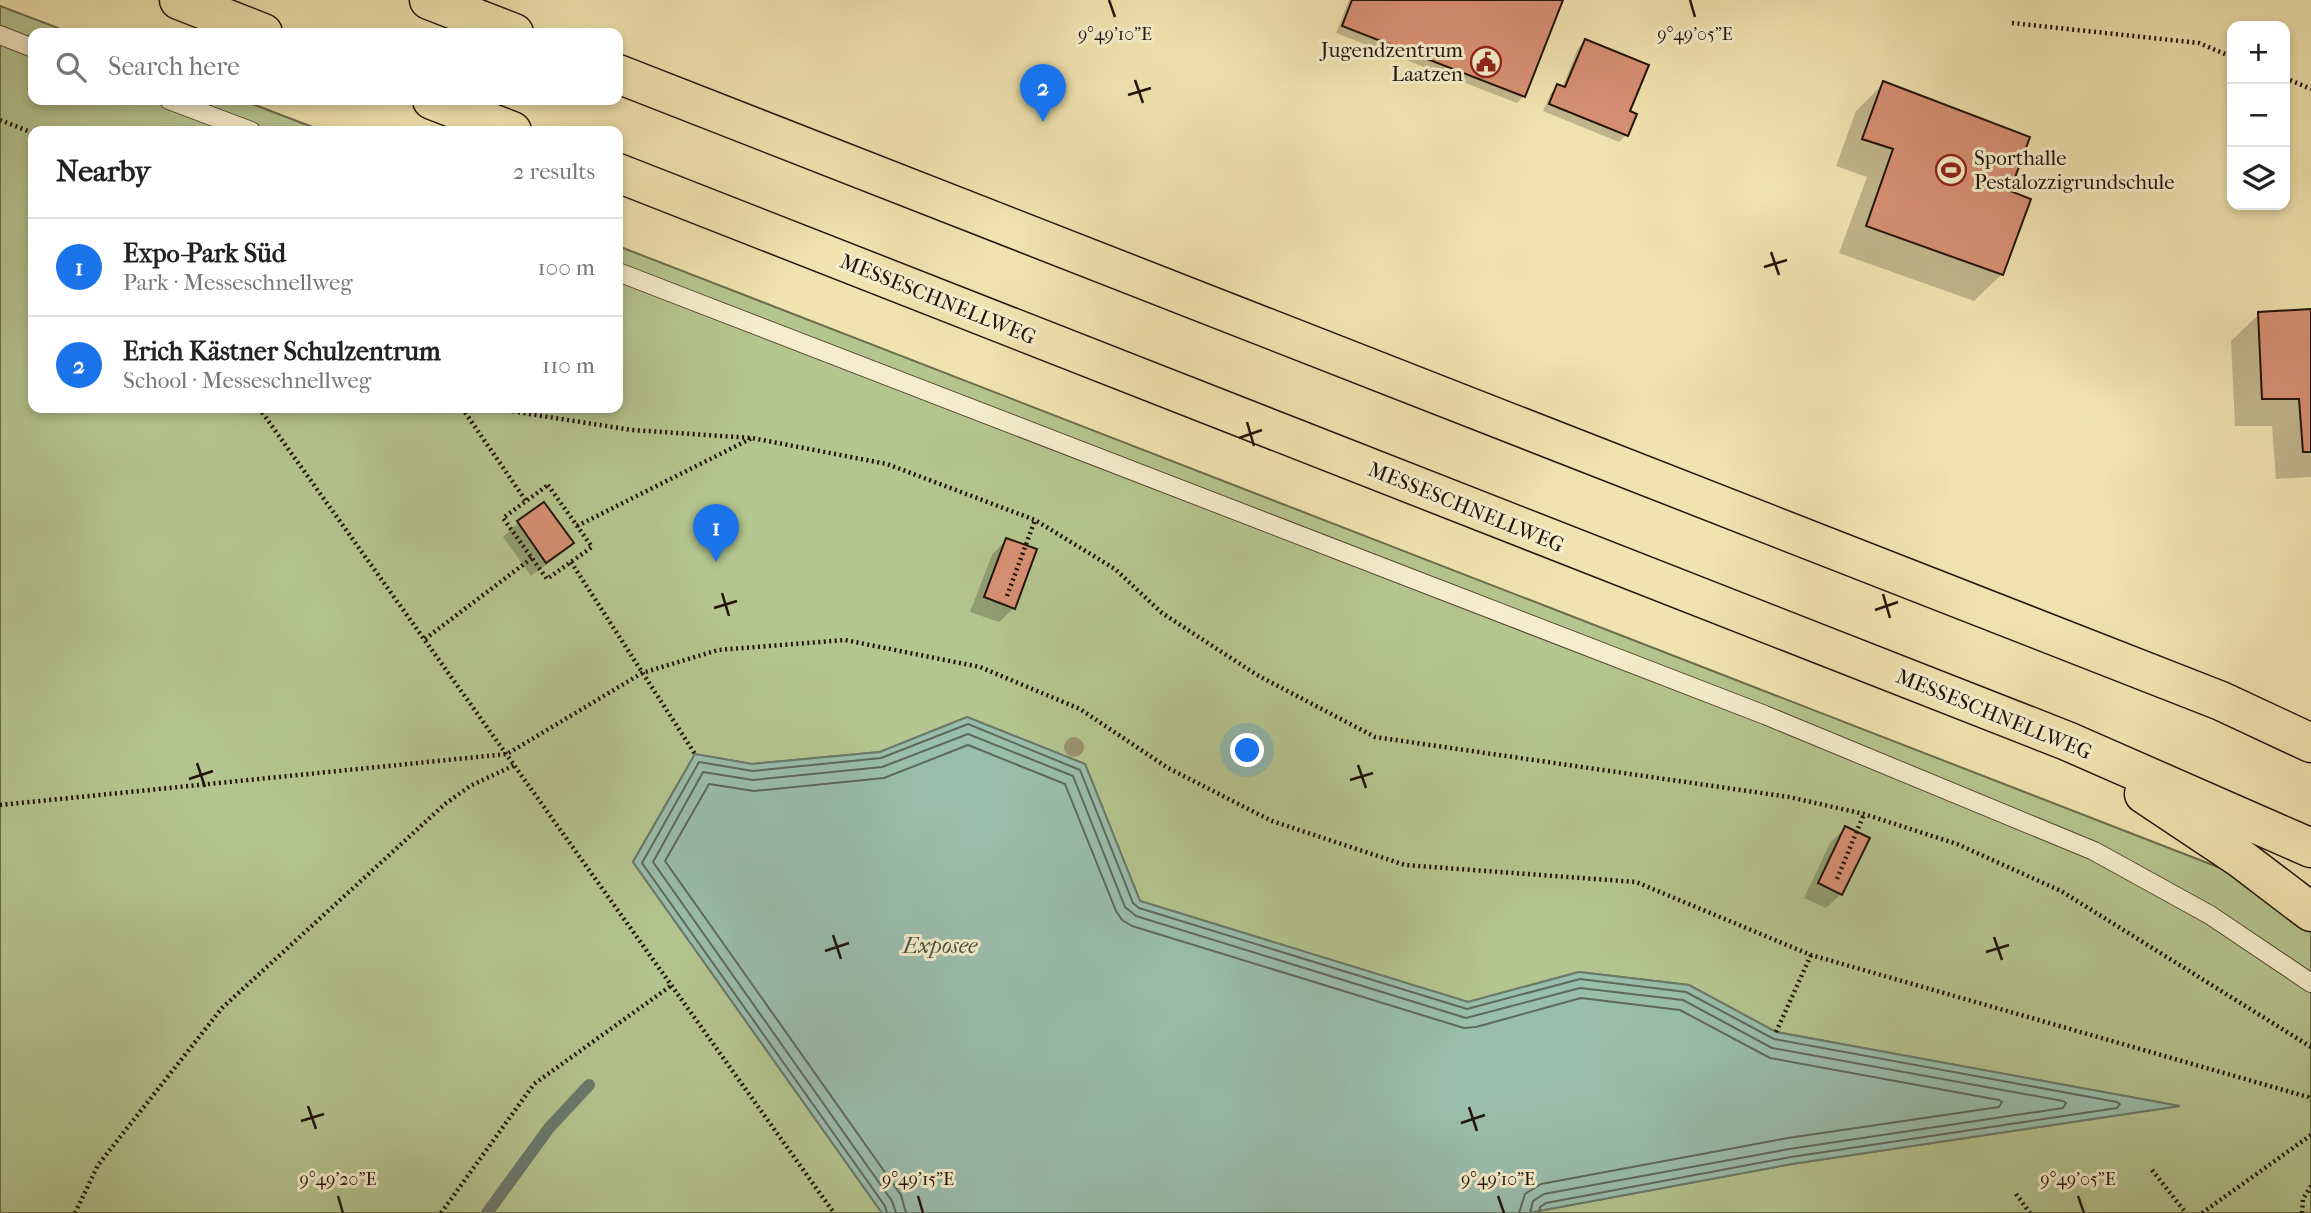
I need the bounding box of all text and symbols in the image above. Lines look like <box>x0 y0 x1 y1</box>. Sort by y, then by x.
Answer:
map controls <box>2227 21 2290 210</box>
button: + <box>2227 21 2290 84</box>
text: 9°49'10"E <box>1078 24 1152 45</box>
text: 9°49'05"E <box>1657 24 1733 45</box>
search box <box>28 28 623 105</box>
place label: Jugendzentrum Laatzen <box>1319 38 1464 86</box>
public building icon: Jugendzentrum Laatzen <box>1469 45 1503 79</box>
icon: search <box>52 48 90 86</box>
text: Search here <box>108 51 240 82</box>
pin: 2 <box>1020 64 1066 122</box>
button: − <box>2227 84 2290 147</box>
place label: Sporthalle Pestalozzigrundschule <box>1974 146 2175 194</box>
button: layers <box>2227 147 2290 210</box>
sports icon: Sporthalle Pestalozzigrundschule <box>1934 153 1968 187</box>
text: Nearby <box>56 154 151 189</box>
text: 2 results <box>513 158 595 185</box>
text: Expo-Park Süd <box>123 238 286 269</box>
street label: MESSESCHNELLWEG <box>837 249 1039 349</box>
text: 1 <box>75 254 83 281</box>
text: 100 m <box>537 254 595 281</box>
text: Park · Messeschnellweg <box>123 269 353 296</box>
text: Erich Kästner Schulzentrum <box>123 336 441 367</box>
text: 2 <box>73 352 85 379</box>
text: 110 m <box>542 352 595 379</box>
text: School · Messeschnellweg <box>123 367 371 394</box>
street label: MESSESCHNELLWEG <box>1365 457 1567 557</box>
pin: 1 <box>693 504 739 562</box>
street label: MESSESCHNELLWEG <box>1893 664 2095 764</box>
your location <box>1230 733 1264 767</box>
water label: Exposee <box>901 932 978 959</box>
text: 9°49'20"E <box>299 1169 377 1190</box>
text: 9°49'15"E <box>882 1169 954 1190</box>
text: 9°49'10"E <box>1461 1169 1535 1190</box>
text: 9°49'05"E <box>2040 1169 2116 1190</box>

